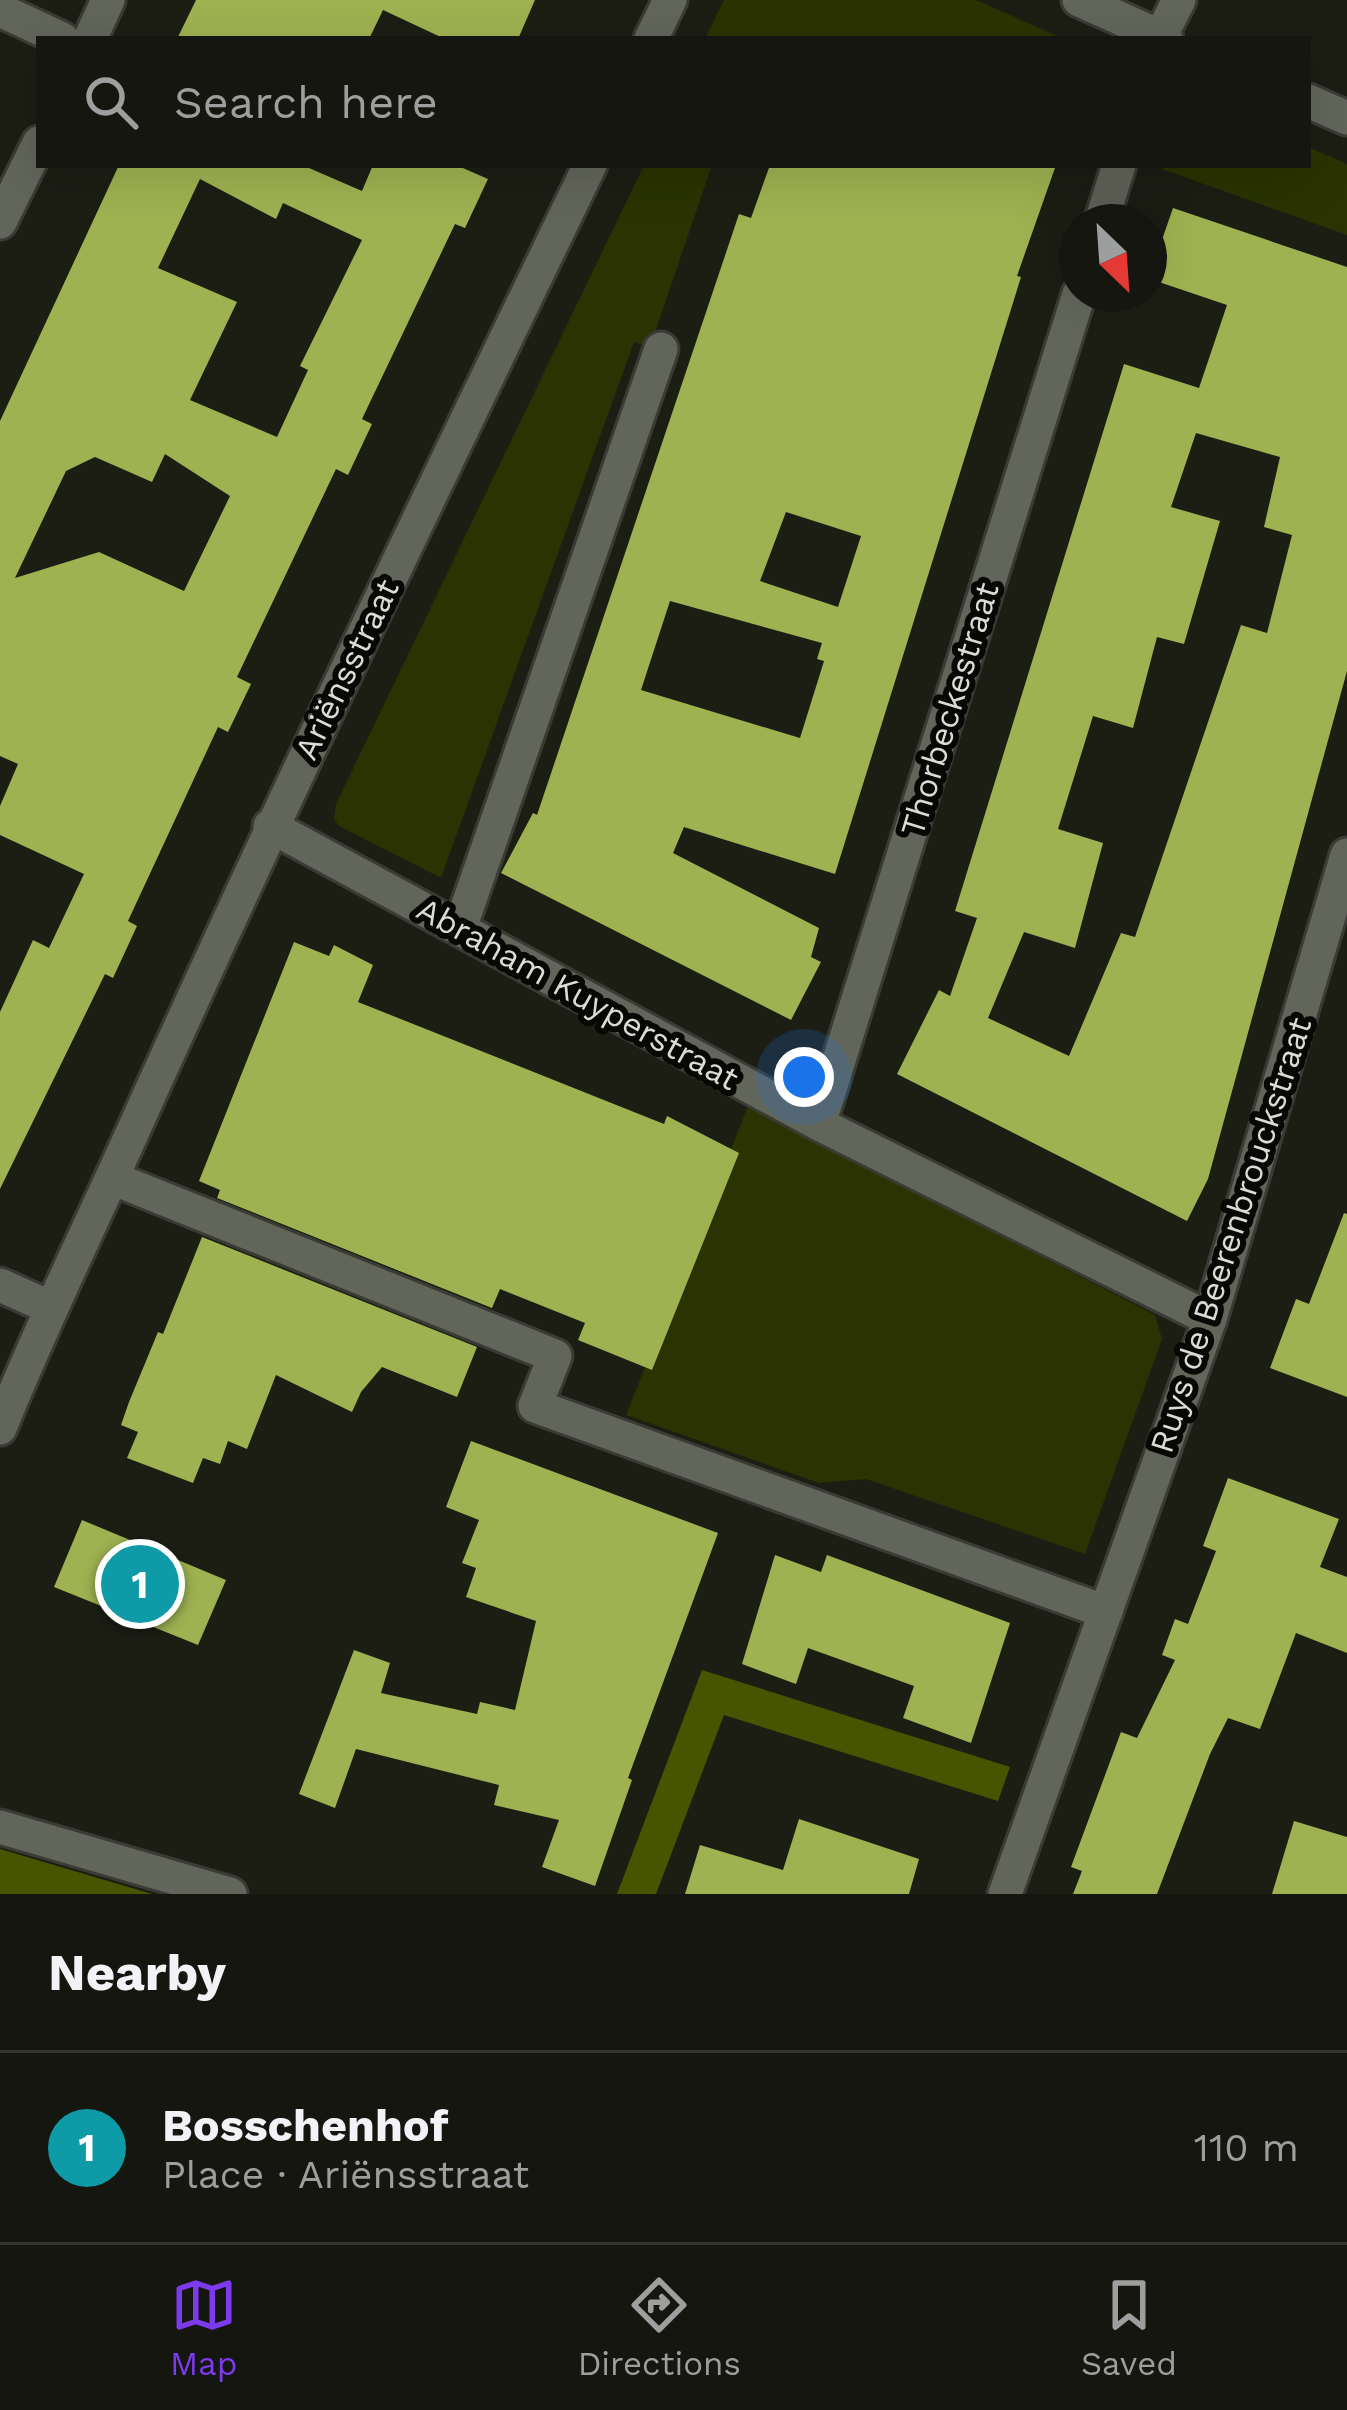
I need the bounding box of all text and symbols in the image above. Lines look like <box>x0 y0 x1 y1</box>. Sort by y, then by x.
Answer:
search box <box>36 36 1311 168</box>
icon: search <box>78 69 144 135</box>
text: Search here <box>174 76 438 129</box>
north arrow <box>1059 204 1167 312</box>
street label: Ariënsstraat <box>286 573 407 766</box>
street label: Thorbeckestraat <box>892 577 1007 841</box>
street label: Abraham Kuyperstraat <box>410 889 745 1098</box>
street label: Ruys de Beerenbrouckstraat <box>1142 1012 1319 1458</box>
your location <box>774 1047 834 1107</box>
pin: 1 <box>101 1539 179 1629</box>
text: Nearby <box>48 1943 226 2002</box>
text: Bosschenhof <box>162 2099 448 2152</box>
text: 1 <box>79 2125 95 2170</box>
text: 110 m <box>1194 2125 1299 2170</box>
text: Place · Ariënsstraat <box>162 2152 529 2197</box>
tab: Map <box>170 2272 237 2383</box>
tab: Directions <box>578 2272 741 2383</box>
tab: Saved <box>1081 2272 1177 2383</box>

